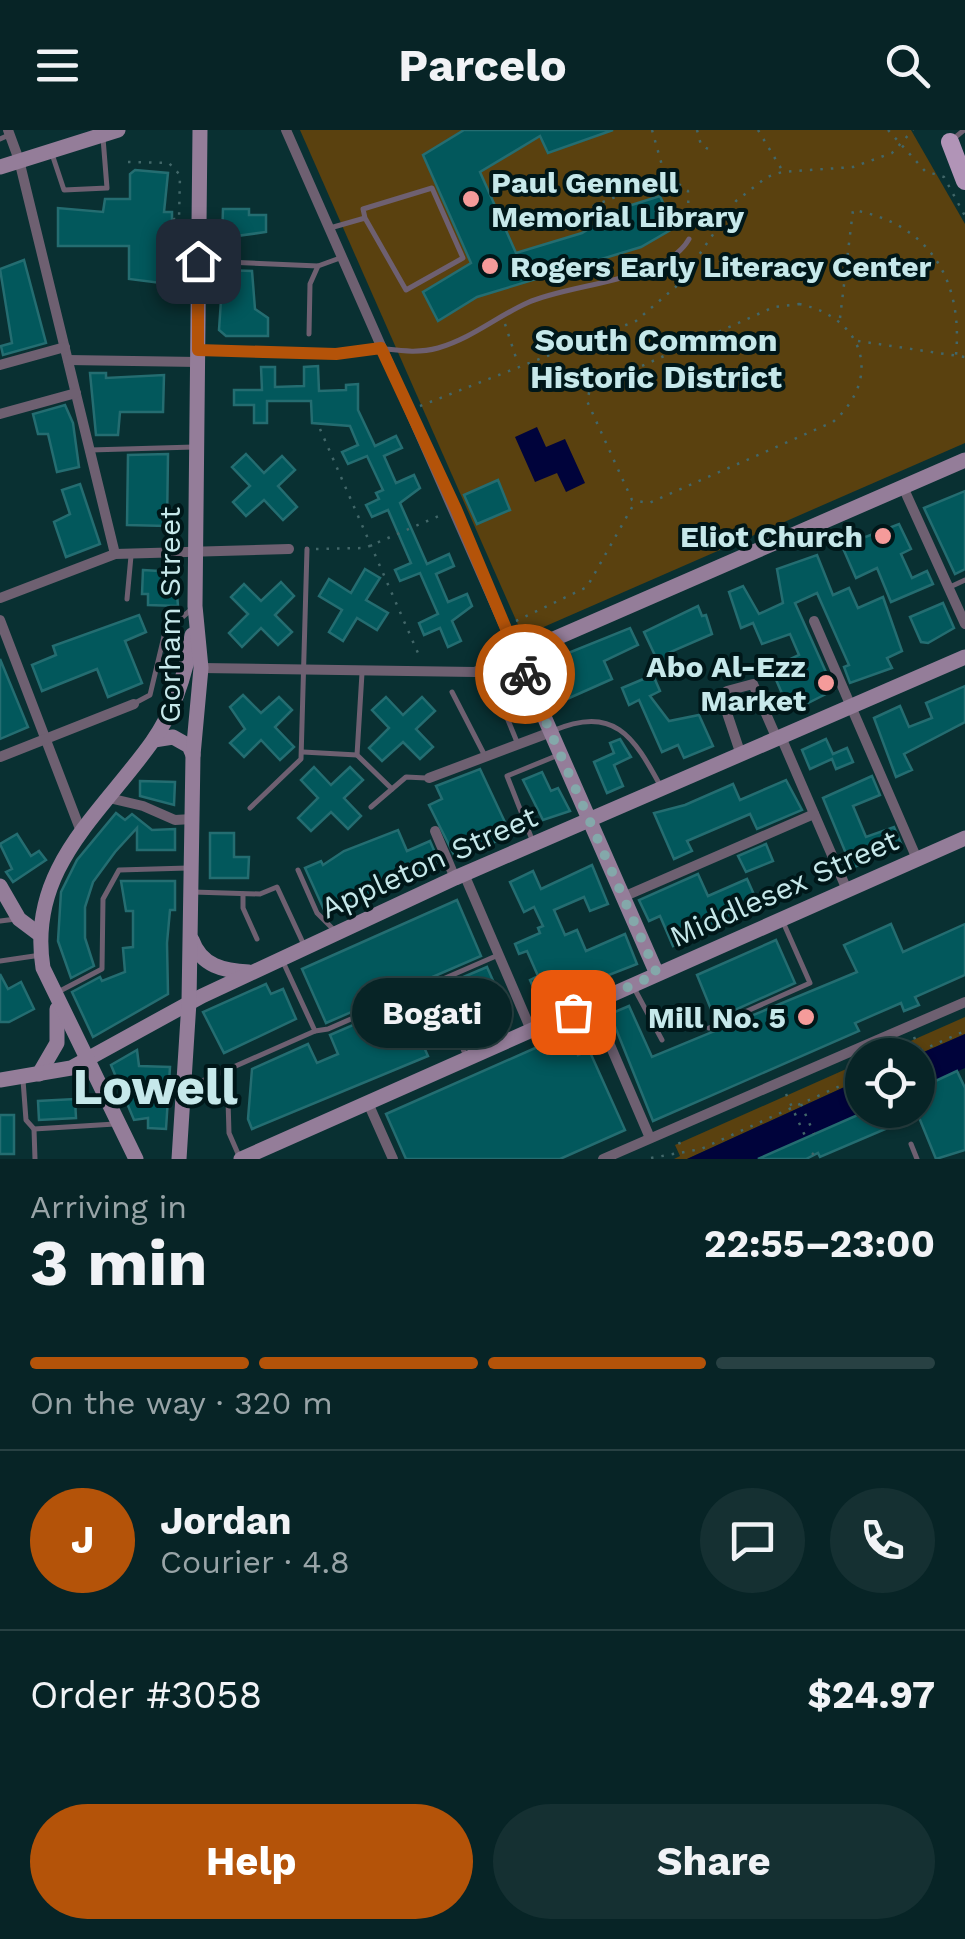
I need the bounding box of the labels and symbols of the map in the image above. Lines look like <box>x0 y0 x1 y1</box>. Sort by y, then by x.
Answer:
place label: Paul Gennell Memorial Library <box>491 165 744 234</box>
marker: Paul Gennell Memorial Library <box>460 188 482 210</box>
pin <box>156 219 241 304</box>
place label: Rogers Early Literacy Center <box>510 249 932 284</box>
marker: Rogers Early Literacy Center <box>479 255 501 277</box>
district label: South Common Historic District <box>530 321 782 396</box>
street label: Gorham Street <box>152 506 187 723</box>
place label: Eliot Church <box>680 519 863 554</box>
marker: Eliot Church <box>872 525 894 547</box>
courier <box>475 624 575 724</box>
place label: Abo Al-Ezz Market <box>646 649 806 718</box>
marker: Abo Al-Ezz Market <box>815 672 837 694</box>
street label: Appleton Street <box>315 798 543 925</box>
street label: Middlesex Street <box>664 822 904 954</box>
pin <box>531 970 616 1055</box>
callout: Bogati <box>353 977 513 1047</box>
place label: Mill No. 5 <box>648 1000 786 1035</box>
marker: Mill No. 5 <box>795 1006 817 1028</box>
district label: Lowell <box>72 1057 238 1116</box>

